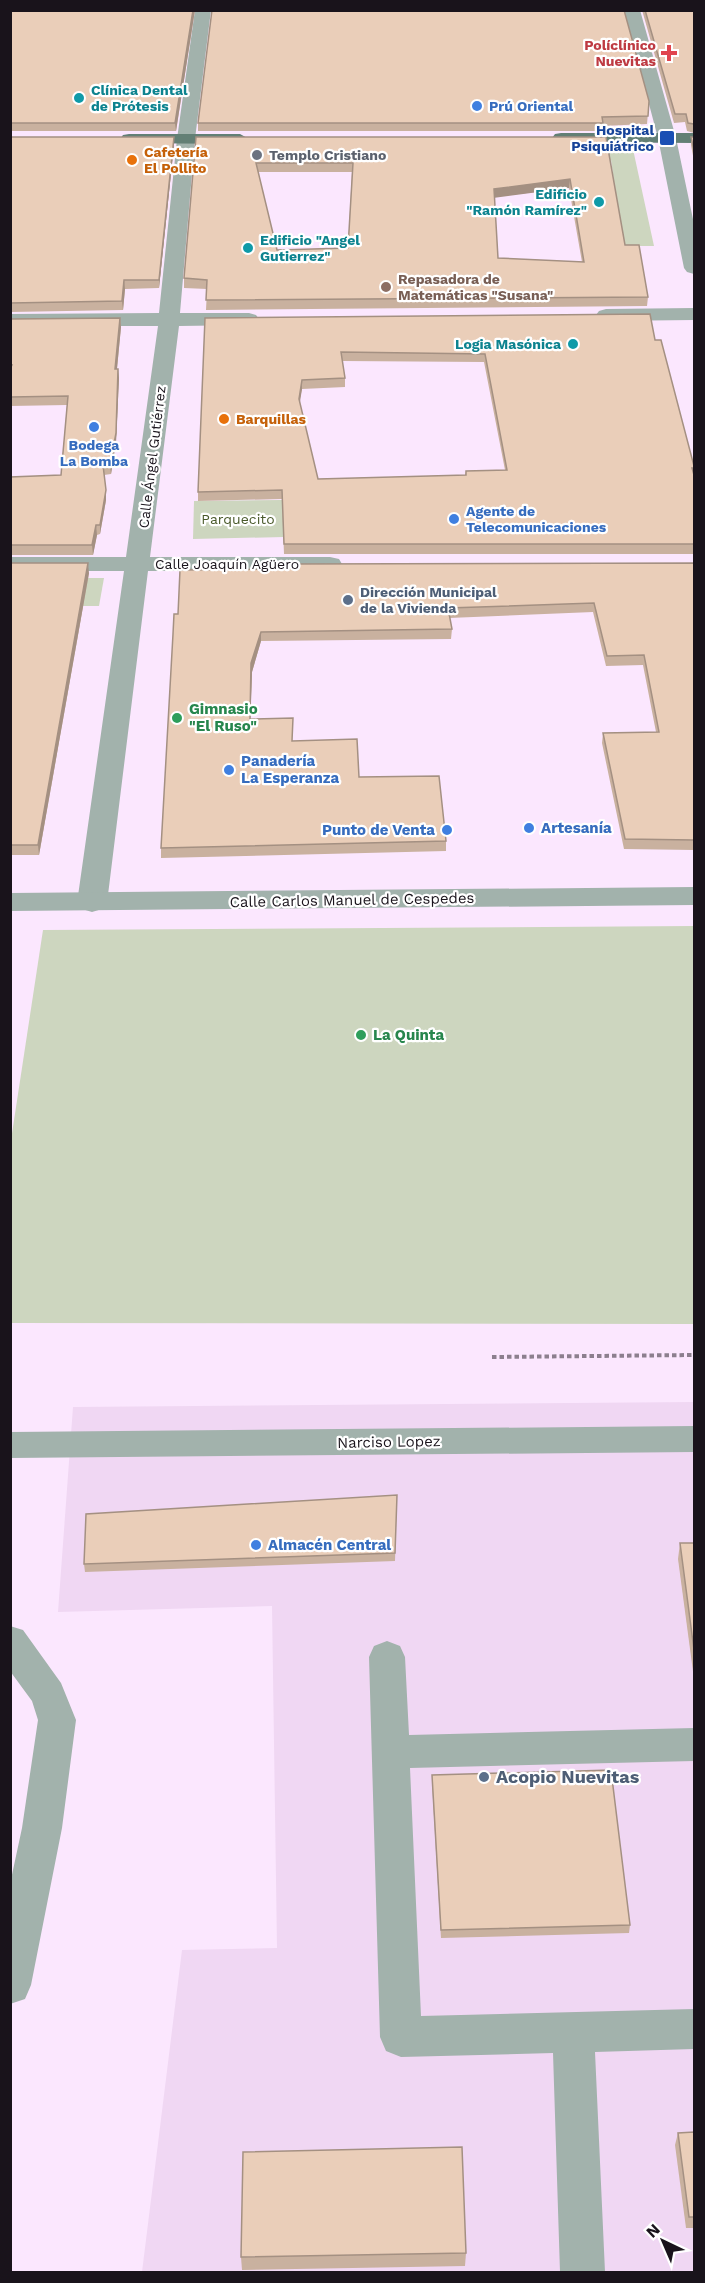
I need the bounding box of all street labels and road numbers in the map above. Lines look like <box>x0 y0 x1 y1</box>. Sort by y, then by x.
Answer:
street label: Calle Ángel Gutiérrez <box>135 385 169 529</box>
street label: Calle Joaquín Agüero <box>155 556 299 572</box>
street label: Calle Carlos Manuel de Cespedes <box>229 889 475 911</box>
street label: Narciso Lopez <box>337 1432 441 1452</box>

